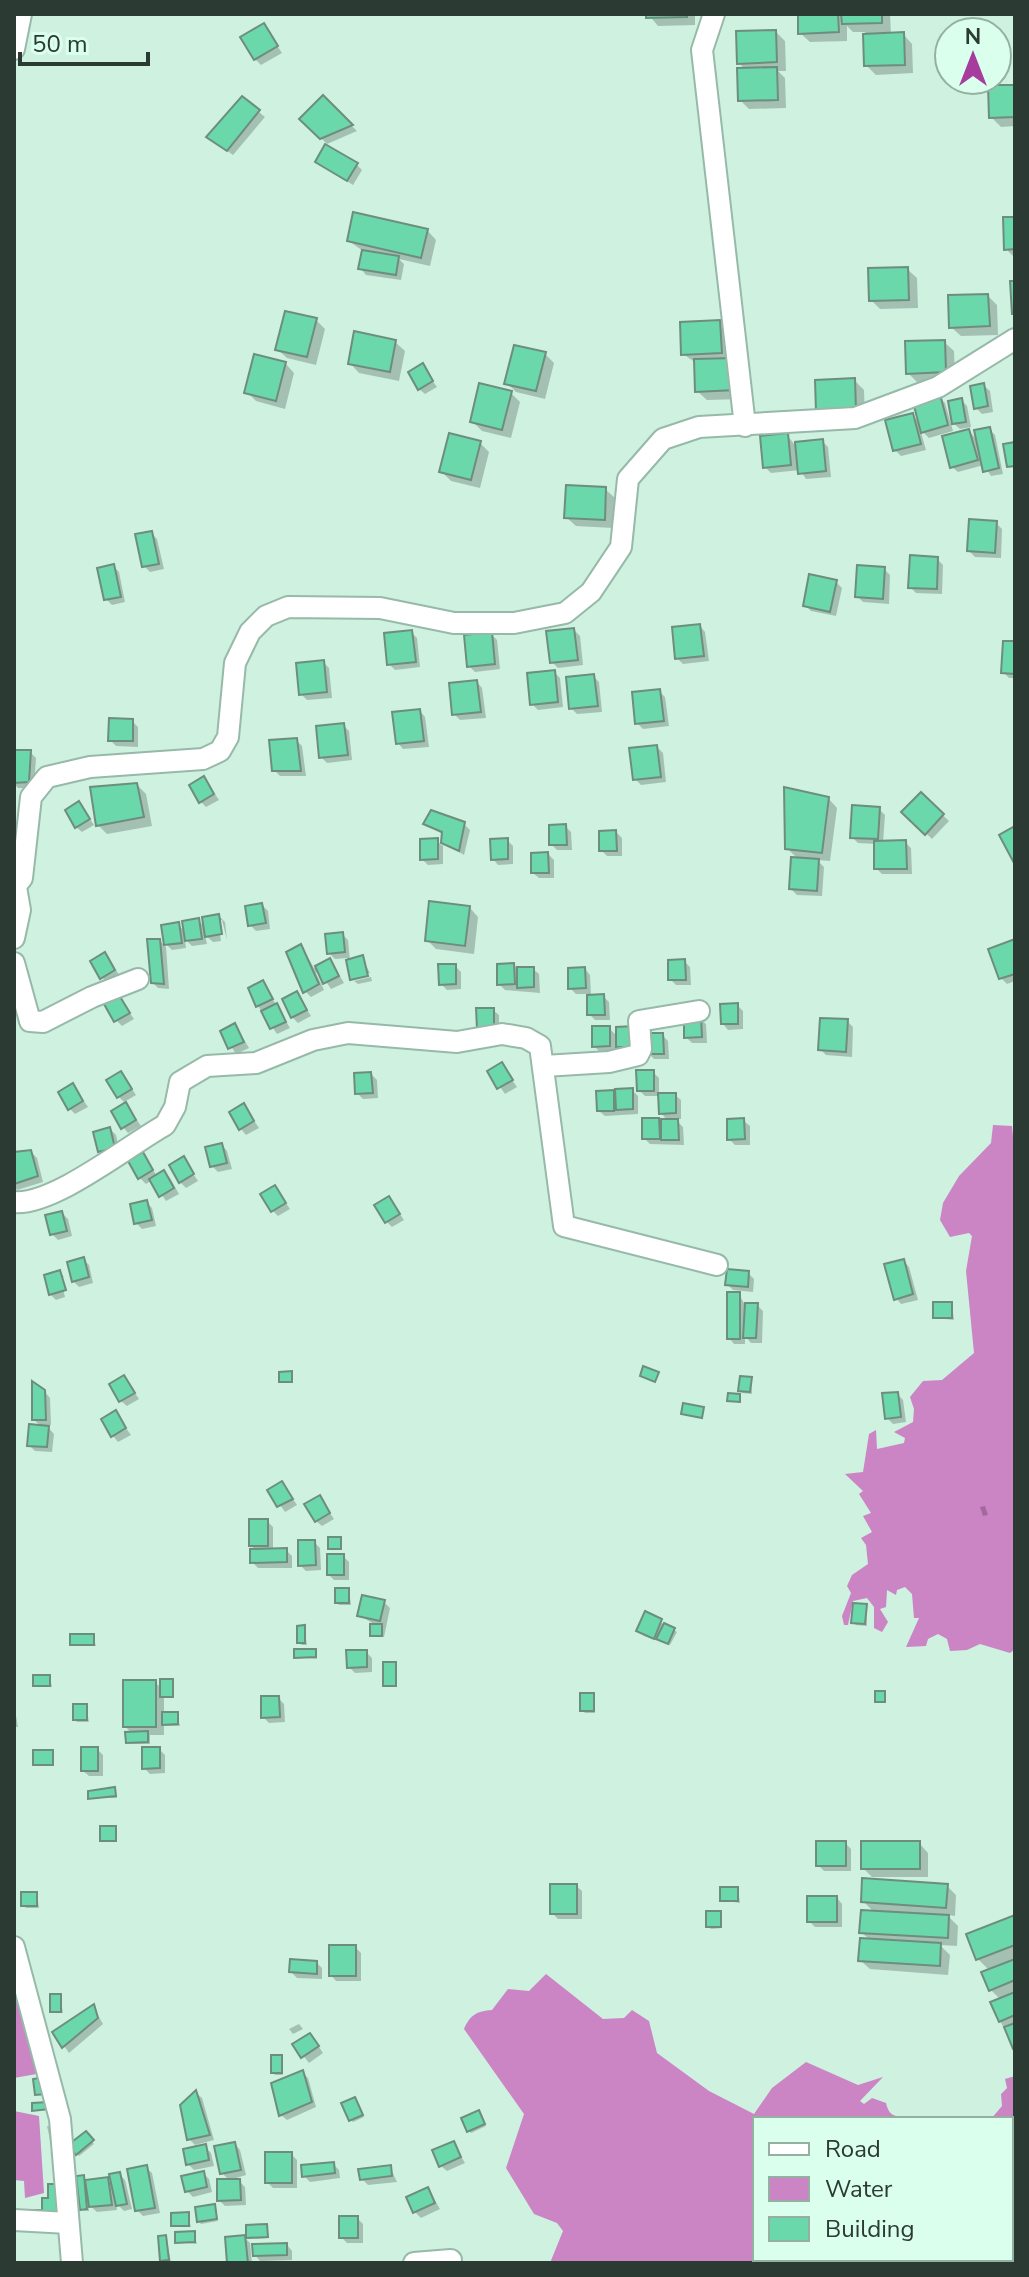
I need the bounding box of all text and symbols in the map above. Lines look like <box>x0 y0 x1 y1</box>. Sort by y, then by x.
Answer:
scale bar <box>20 16 148 66</box>
north arrow <box>933 16 1013 96</box>
text: N <box>965 22 981 52</box>
text: 50 m <box>32 28 88 60</box>
legend <box>753 2117 1013 2261</box>
text: Road <box>825 2133 881 2165</box>
text: Water <box>825 2173 893 2205</box>
text: Building <box>825 2213 915 2245</box>

